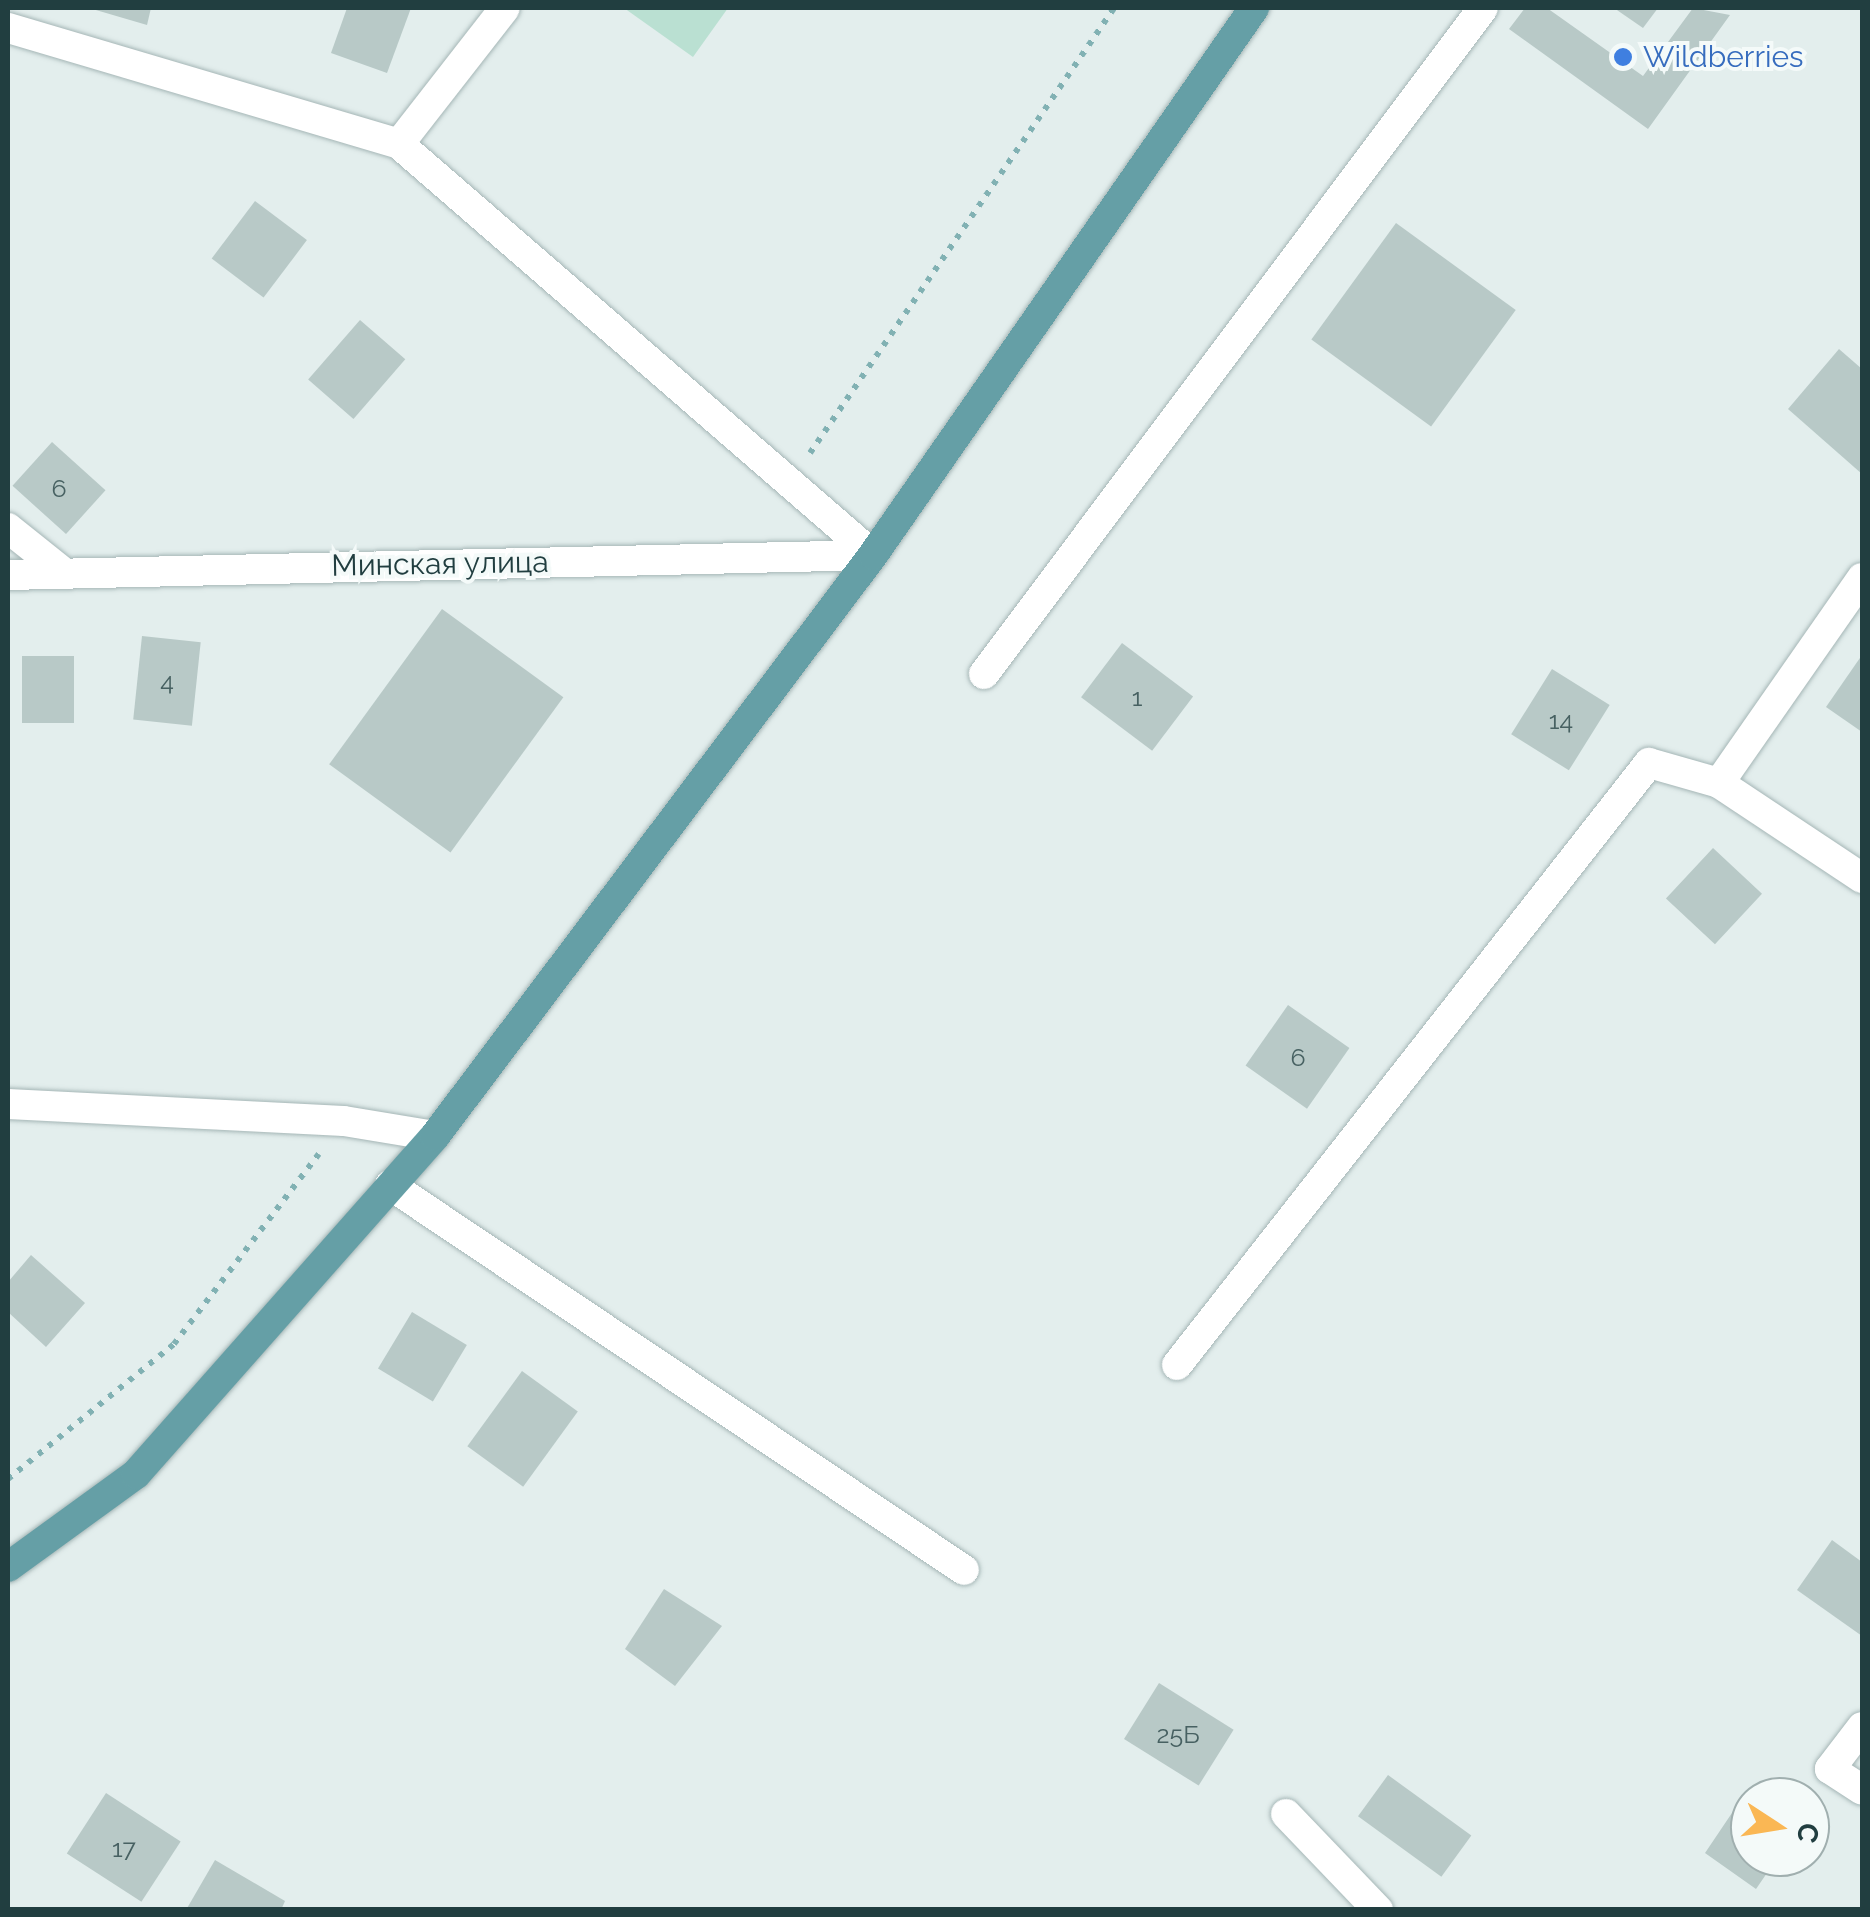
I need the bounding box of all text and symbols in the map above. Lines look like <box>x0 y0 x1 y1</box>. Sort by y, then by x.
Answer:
place label: Wildberries <box>1643 39 1804 75</box>
marker: Wildberries <box>1612 46 1634 68</box>
house number: 6 <box>51 473 67 503</box>
street label: Минская улица <box>331 544 549 584</box>
house number: 4 <box>160 666 174 696</box>
house number: 1 <box>1132 682 1142 712</box>
house number: 14 <box>1549 705 1573 735</box>
house number: 6 <box>1290 1042 1306 1072</box>
house number: 25Б <box>1157 1719 1199 1749</box>
north arrow <box>1730 1777 1830 1877</box>
text: С <box>1790 1820 1826 1846</box>
house number: 17 <box>112 1833 136 1863</box>

